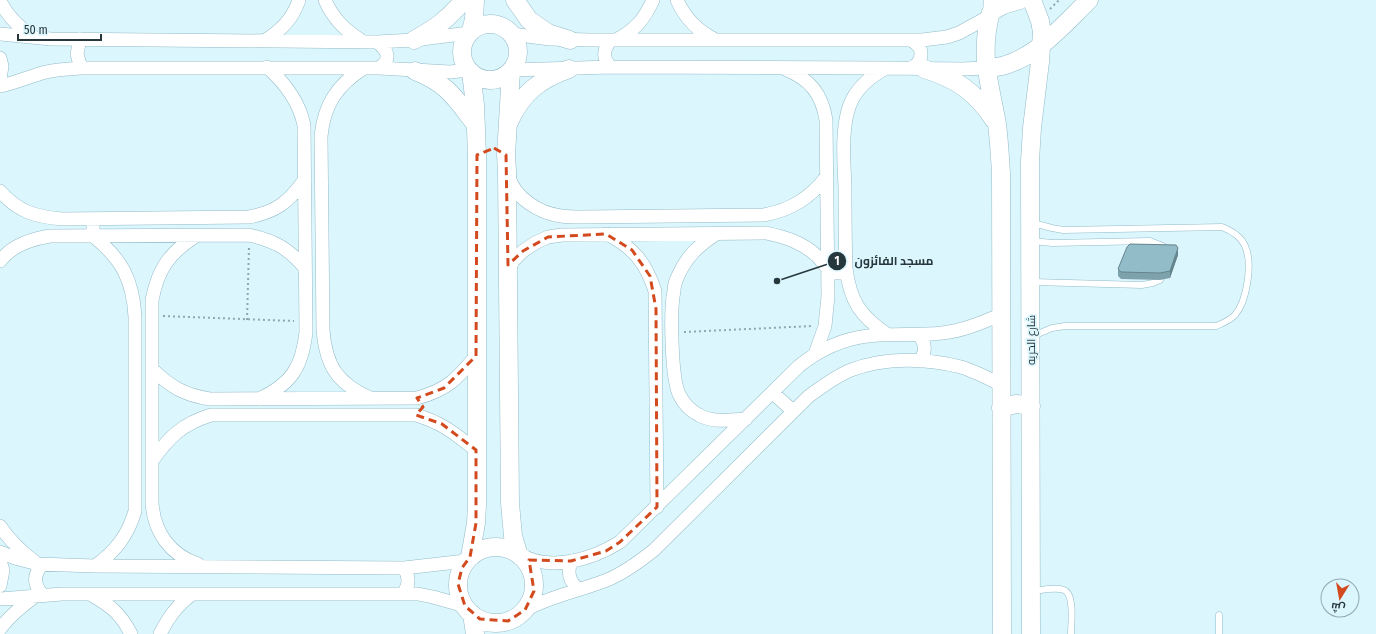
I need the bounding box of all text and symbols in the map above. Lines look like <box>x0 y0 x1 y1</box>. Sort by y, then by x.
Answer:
scale bar <box>18 16 101 42</box>
text: 50 m <box>24 23 48 37</box>
callout: مسجد الفائزون <box>827 249 941 273</box>
text: 1 <box>834 254 840 268</box>
text: مسجد الفائزون <box>855 254 934 269</box>
street label: شارع الحريه <box>1025 315 1039 365</box>
north arrow <box>1320 578 1360 618</box>
text: ش <box>1330 600 1346 615</box>

